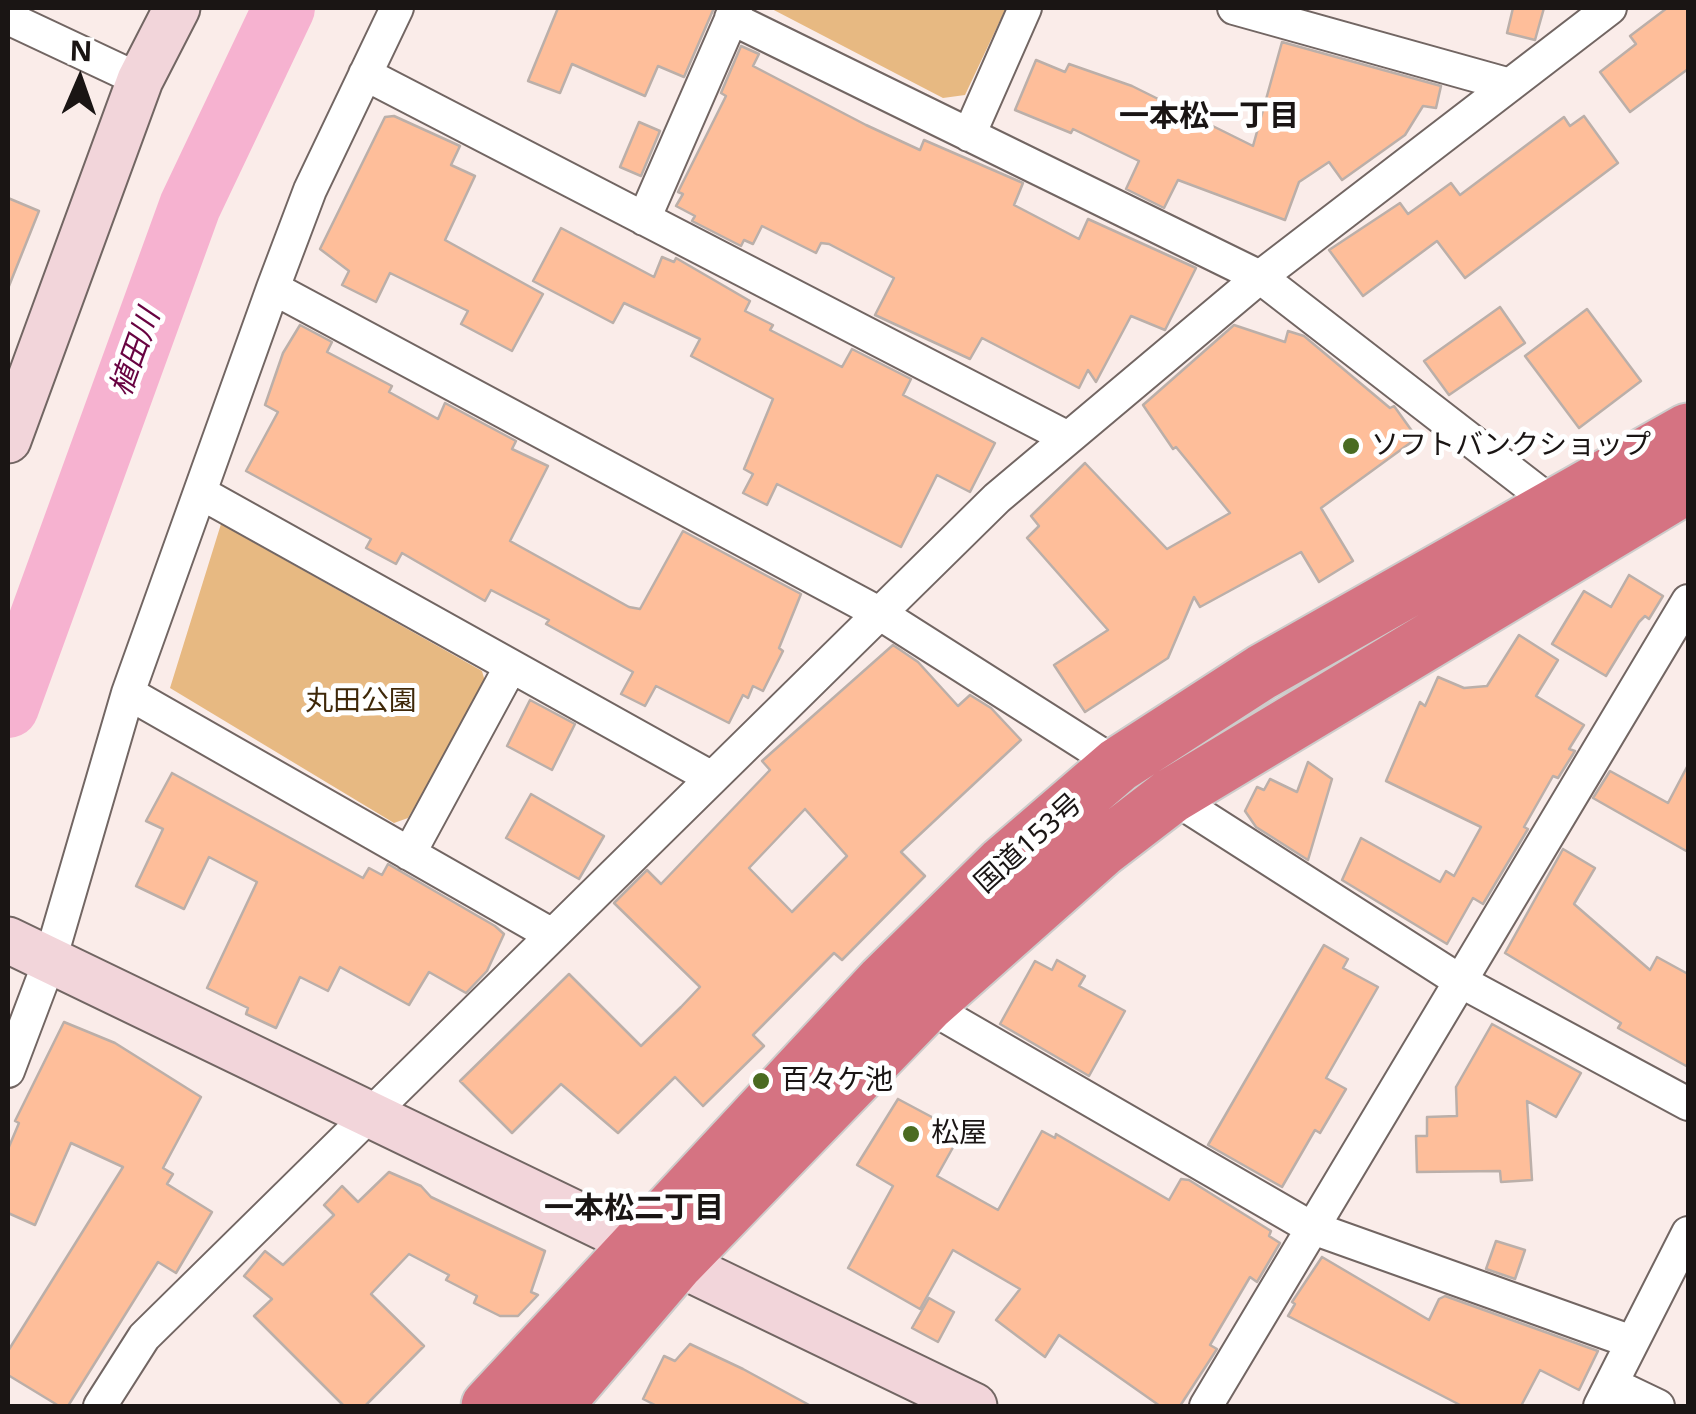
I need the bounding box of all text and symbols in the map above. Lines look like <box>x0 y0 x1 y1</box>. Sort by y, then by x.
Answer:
north arrow <box>30 30 130 130</box>
text: N <box>69 31 93 69</box>
district label: 一本松一丁目 <box>1119 99 1299 135</box>
water label: 植田川 <box>104 305 168 401</box>
place label: ソフトバンクショップ <box>1371 429 1651 463</box>
marker: ソフトバンクショップ <box>1340 435 1362 457</box>
park label: 丸田公園 <box>305 685 417 719</box>
street label: 国道153号 <box>969 787 1089 901</box>
place label: 百々ケ池 <box>781 1064 893 1098</box>
marker: 百々ケ池 <box>750 1070 772 1092</box>
place label: 松屋 <box>931 1117 987 1151</box>
marker: 松屋 <box>900 1123 922 1145</box>
district label: 一本松二丁目 <box>544 1191 724 1227</box>

